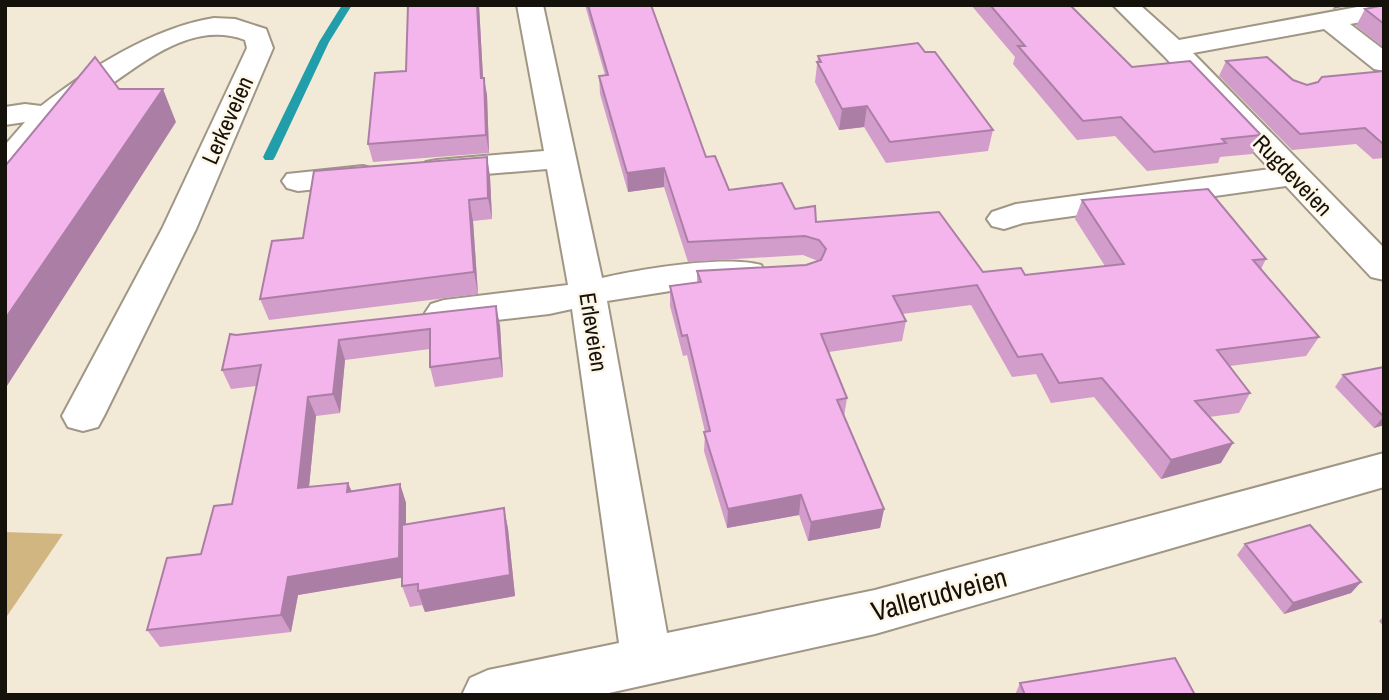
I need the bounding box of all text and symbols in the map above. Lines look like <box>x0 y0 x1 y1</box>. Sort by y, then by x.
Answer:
street label: Lerkeveien <box>194 71 260 169</box>
street label: Rugdeveien <box>1247 128 1339 222</box>
street label: Erleveien <box>572 290 616 374</box>
street label: Vallerudveien <box>867 558 1011 630</box>

